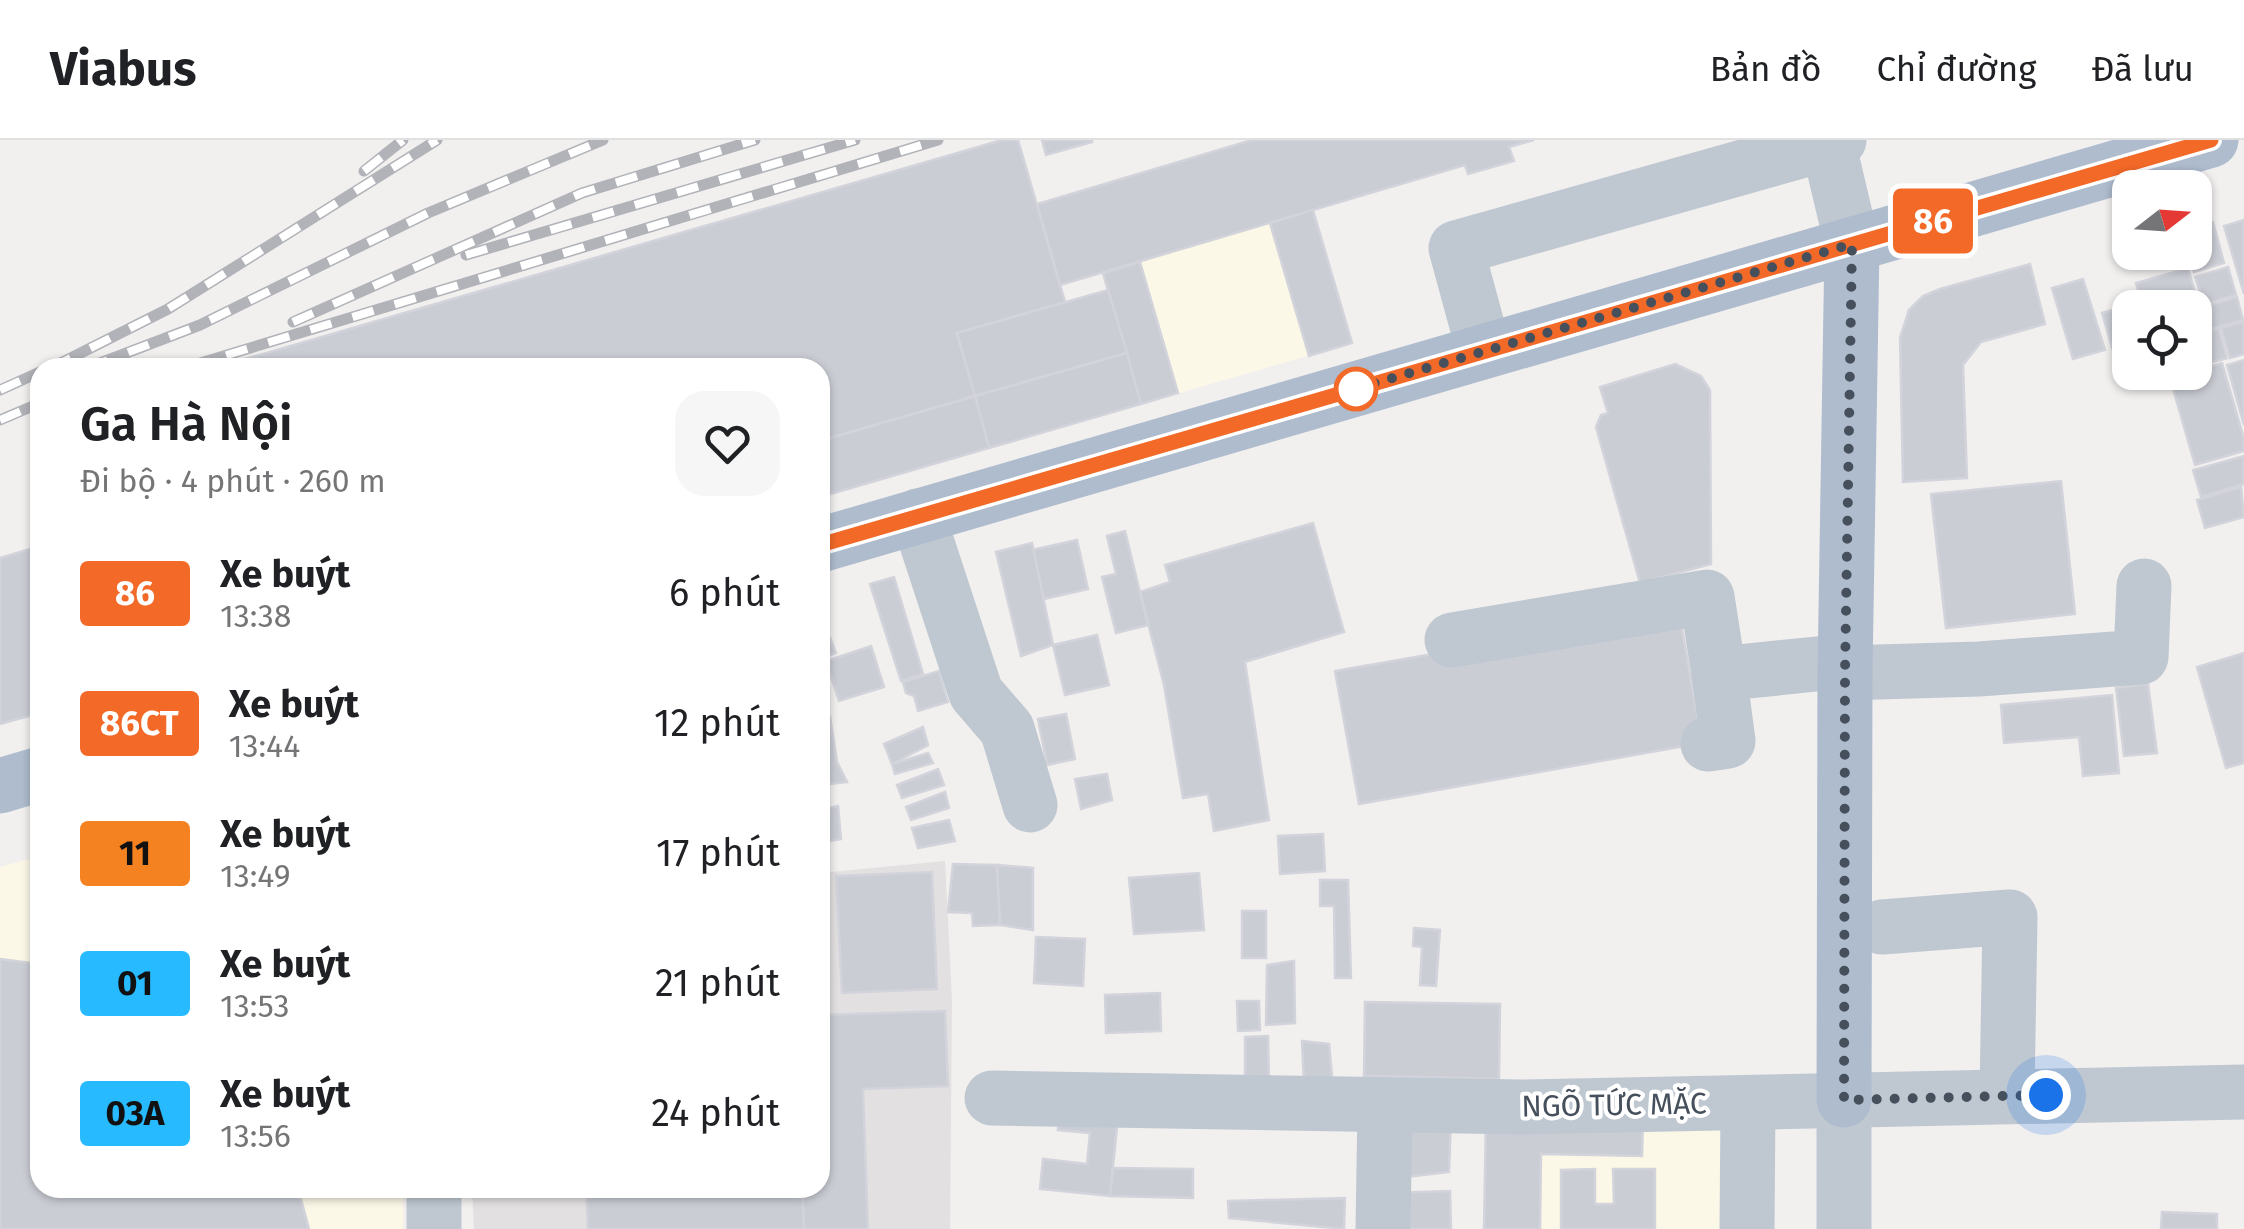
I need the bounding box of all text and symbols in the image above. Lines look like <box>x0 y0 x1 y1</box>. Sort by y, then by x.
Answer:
text: Viabus <box>50 40 197 98</box>
text: Bản đồ <box>1710 48 1821 90</box>
text: Chỉ đường <box>1876 48 2036 90</box>
text: Đã lưu <box>2091 48 2194 90</box>
north arrow <box>2112 170 2212 270</box>
map controls <box>2112 170 2212 390</box>
line badge: 86 <box>1888 188 1978 254</box>
text: 86 <box>1913 200 1953 242</box>
button: locate <box>2112 290 2212 390</box>
unlabelled marker <box>1335 368 1377 410</box>
button: heart <box>675 391 780 496</box>
text: Ga Hà Nội <box>80 395 292 453</box>
text: Đi bộ · 4 phút · 260 m <box>80 462 386 500</box>
text: Xe buýt <box>220 551 350 597</box>
text: 6 phút <box>669 570 780 616</box>
text: 86 <box>115 572 155 614</box>
text: 13:38 <box>220 597 291 635</box>
text: Xe buýt <box>229 681 359 727</box>
text: 12 phút <box>654 700 780 746</box>
text: 86CT <box>100 702 179 744</box>
text: 13:44 <box>229 727 300 765</box>
text: Xe buýt <box>220 811 350 857</box>
text: 17 phút <box>656 830 780 876</box>
text: 11 <box>119 832 151 874</box>
text: 13:49 <box>220 857 291 895</box>
text: Xe buýt <box>220 941 350 987</box>
text: 21 phút <box>655 960 780 1006</box>
text: 01 <box>117 962 153 1004</box>
text: 13:53 <box>220 987 289 1025</box>
your location <box>2021 1070 2071 1120</box>
text: Xe buýt <box>220 1071 350 1117</box>
street label: NGÕ TỨC MẶC <box>1521 1085 1707 1125</box>
text: 24 phút <box>651 1090 780 1136</box>
text: 03A <box>106 1092 164 1134</box>
text: 13:56 <box>220 1117 291 1155</box>

